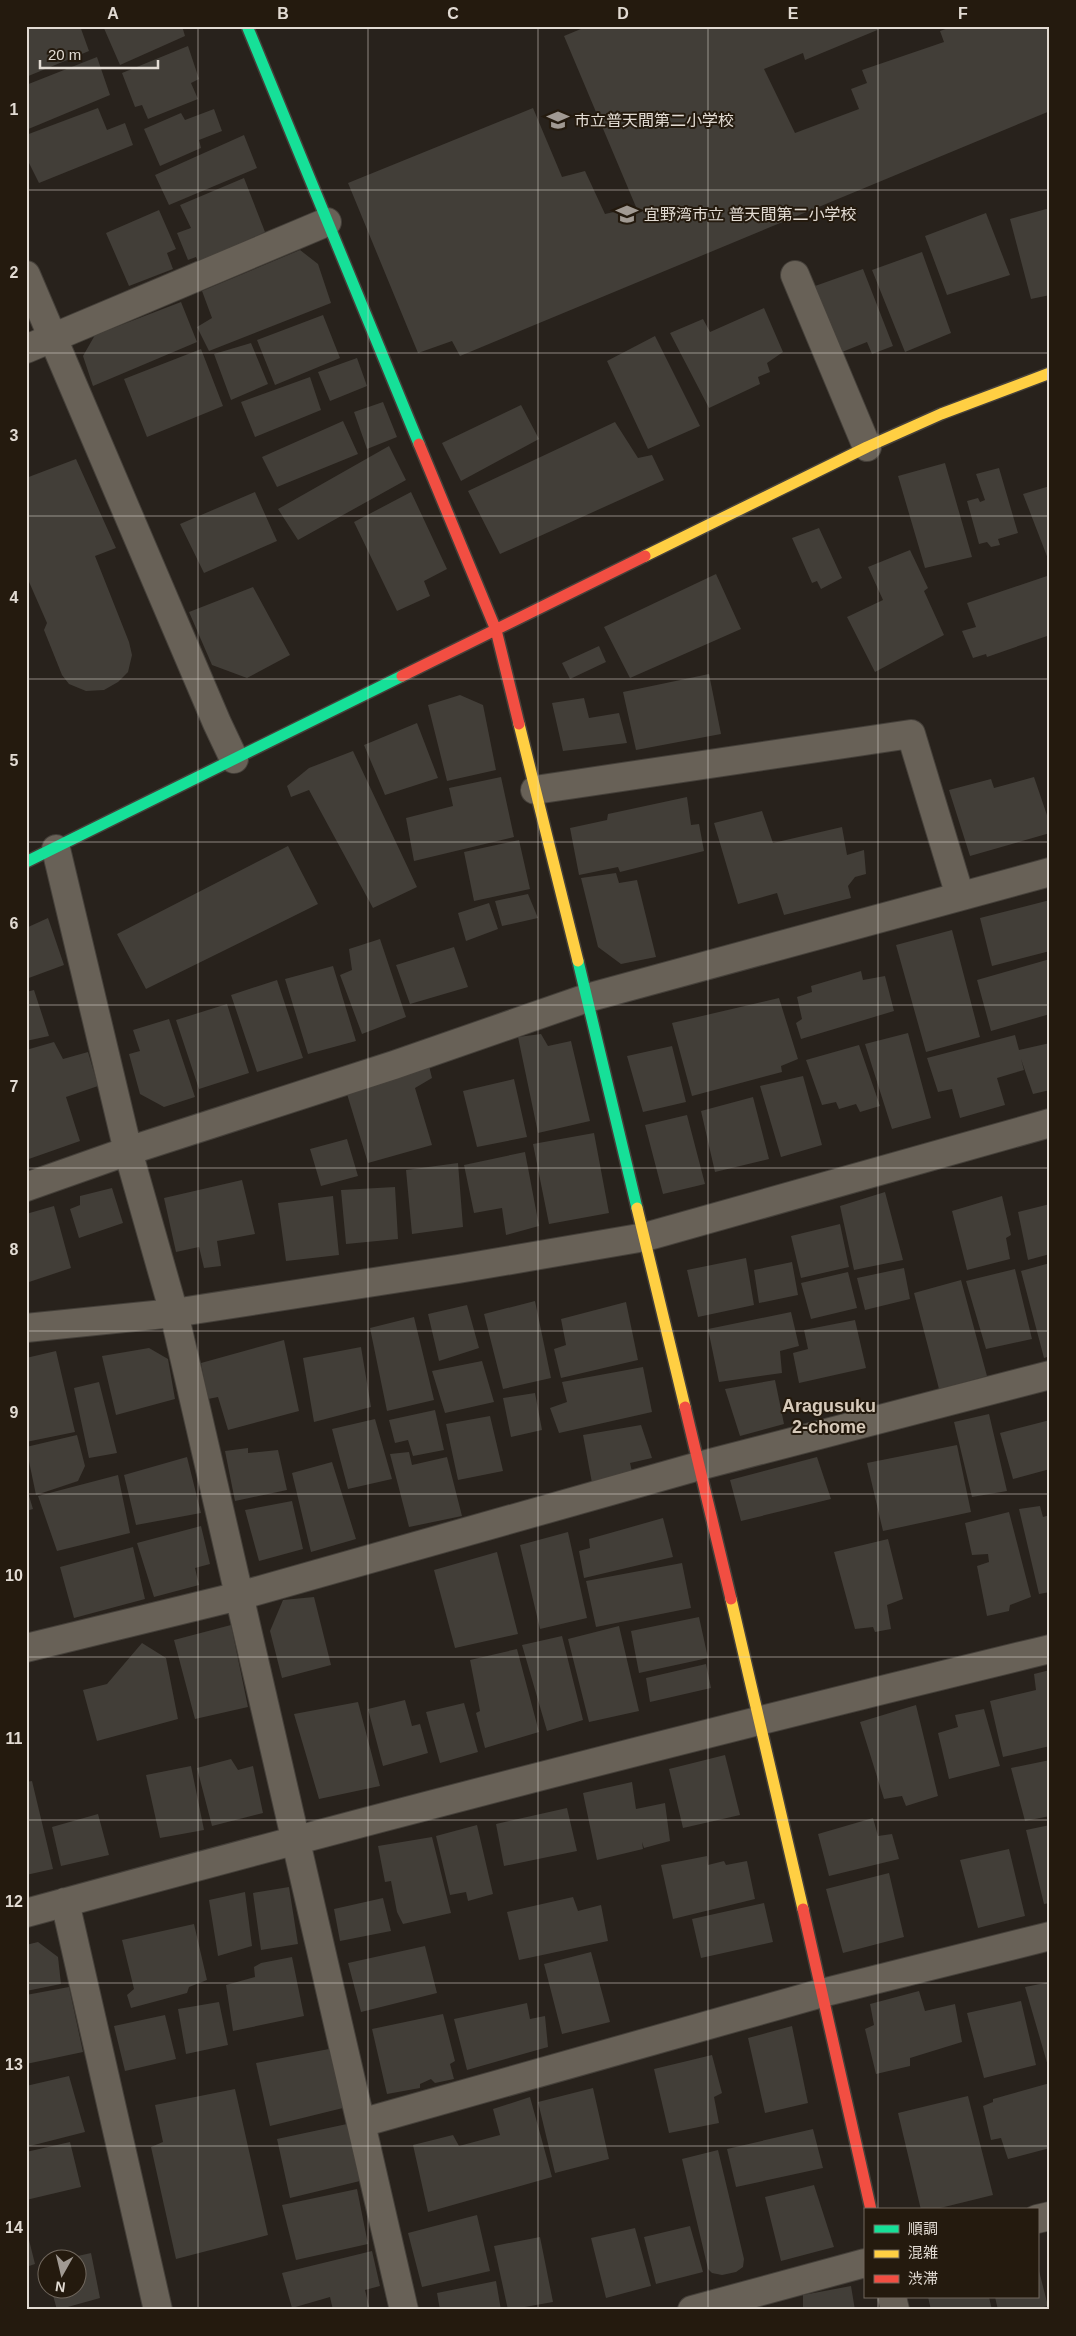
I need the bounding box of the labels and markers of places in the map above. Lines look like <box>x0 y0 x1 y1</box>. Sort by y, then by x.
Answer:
school or university icon: 市立普天間第二小学校 <box>545 107 571 133</box>
place label: 市立普天間第二小学校 <box>574 112 734 129</box>
school or university icon: 宜野湾市立 普天間第二小学校 <box>614 201 640 227</box>
place label: 宜野湾市立 普天間第二小学校 <box>644 206 856 223</box>

